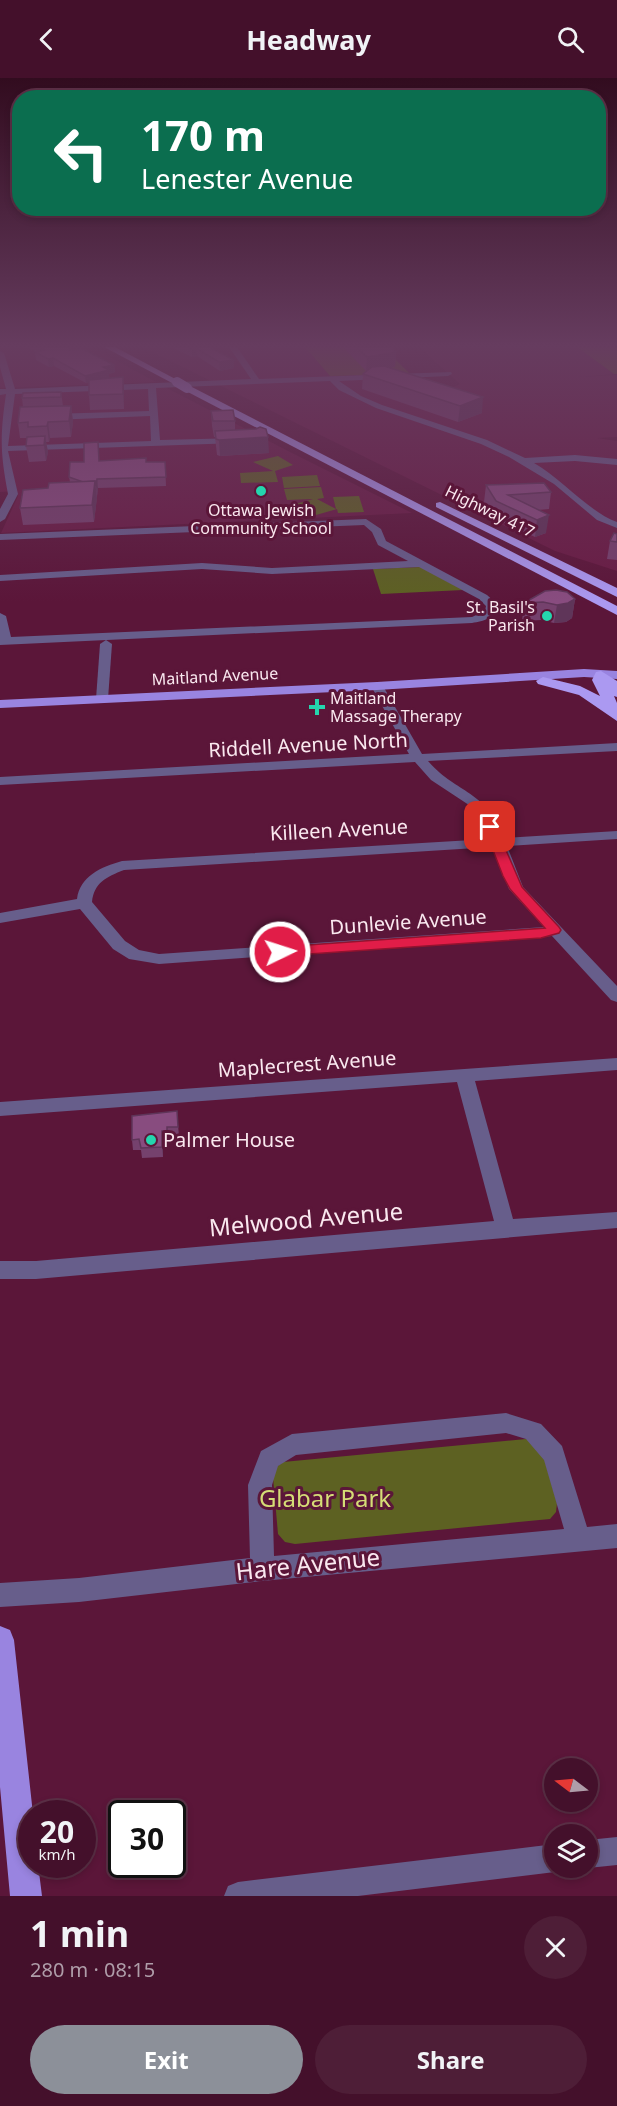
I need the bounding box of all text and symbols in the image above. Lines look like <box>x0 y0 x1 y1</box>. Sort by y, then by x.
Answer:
text: Headway <box>246 21 371 58</box>
icon: back <box>30 23 63 56</box>
icon: search <box>554 23 587 56</box>
text: 170 m <box>141 106 265 163</box>
icon: left <box>42 114 120 192</box>
text: Lenester Avenue <box>141 160 353 197</box>
street label: Highway 417 <box>442 480 538 542</box>
marker: Ottawa Jewish Community School <box>254 484 268 498</box>
place label: Ottawa Jewish Community School <box>190 499 332 539</box>
place label: St. Basil's Parish <box>466 596 535 636</box>
marker: St. Basil's Parish <box>540 609 554 623</box>
street label: Maitland Avenue <box>151 662 279 690</box>
place label: Maitland Massage Therapy <box>330 687 462 727</box>
marker: Maitland Massage Therapy <box>308 698 326 716</box>
street label: Riddell Avenue North <box>208 726 408 763</box>
pin <box>464 801 515 852</box>
icon: arrive <box>473 810 506 843</box>
street label: Killeen Avenue <box>269 812 409 847</box>
street label: Dunlevie Avenue <box>329 903 487 940</box>
position arrow <box>248 920 312 984</box>
street label: Maplecrest Avenue <box>217 1044 397 1083</box>
place label: Palmer House <box>163 1126 295 1153</box>
marker: Palmer House <box>144 1133 158 1147</box>
street label: Melwood Avenue <box>207 1194 404 1243</box>
park label: Glabar Park <box>259 1481 391 1514</box>
street label: Hare Avenue <box>234 1540 382 1587</box>
north arrow <box>544 1758 598 1812</box>
map controls <box>544 1758 598 1878</box>
speed limit sign: 30 <box>108 1800 186 1878</box>
text: 20 <box>40 1811 74 1852</box>
button: layers <box>544 1824 598 1878</box>
text: km/h <box>39 1844 75 1864</box>
text: 1 min <box>30 1909 129 1958</box>
button: close <box>524 1916 587 1979</box>
text: 280 m · 08:15 <box>30 1956 155 1983</box>
button: Exit <box>30 2025 303 2094</box>
button: Share <box>315 2025 587 2094</box>

